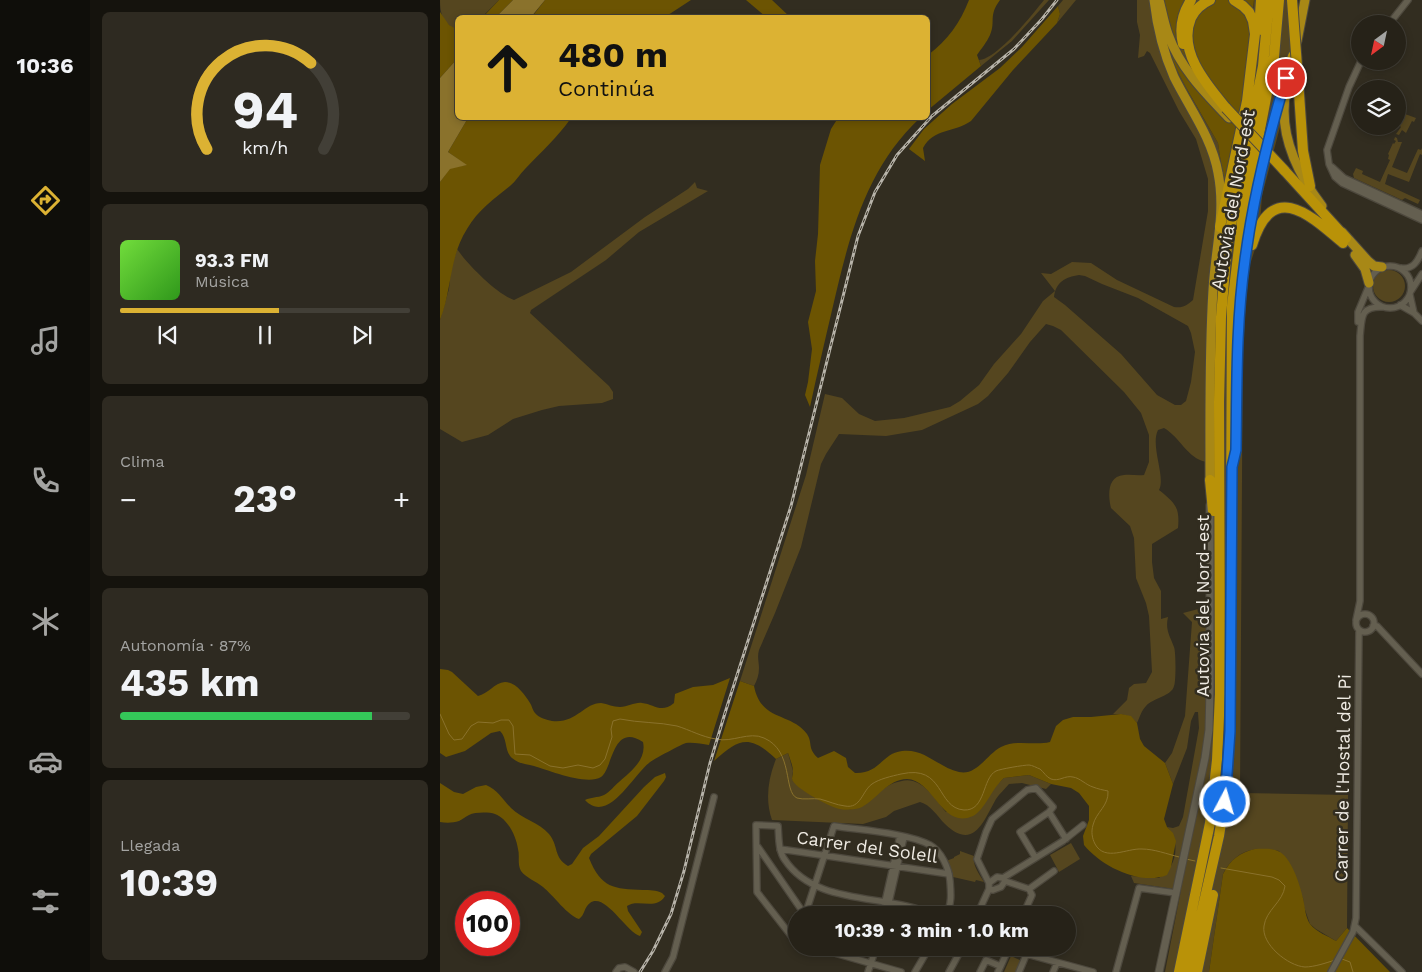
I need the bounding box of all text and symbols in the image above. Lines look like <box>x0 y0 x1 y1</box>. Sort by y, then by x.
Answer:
north arrow <box>1351 15 1406 70</box>
map controls <box>1351 15 1406 135</box>
text: 480 m <box>558 34 668 76</box>
icon: ahead <box>475 35 540 100</box>
text: 10:36 <box>17 53 73 78</box>
pin <box>1265 57 1307 99</box>
icon: arrive <box>1272 64 1300 92</box>
text: Continúa <box>558 76 654 101</box>
text: 94 <box>232 80 298 141</box>
button: layers <box>1351 80 1406 135</box>
street label: Autovia del Nord-est <box>1206 108 1259 292</box>
text: km/h <box>242 137 288 158</box>
icon: directions <box>28 183 63 218</box>
text: 93.3 FM <box>195 249 269 272</box>
text: Música <box>195 272 249 291</box>
icon: previous <box>154 321 182 349</box>
icon: pause <box>251 321 279 349</box>
icon: next <box>348 321 376 349</box>
icon: music <box>28 323 63 358</box>
text: Clima <box>120 452 164 471</box>
icon: phone <box>28 463 63 498</box>
text: 23° <box>233 477 297 521</box>
text: − <box>120 483 137 516</box>
text: + <box>393 483 410 516</box>
street label: Autovia del Nord-est <box>1192 514 1213 697</box>
icon: climate <box>28 604 63 639</box>
text: Autonomía · 87% <box>120 636 251 655</box>
text: 435 km <box>120 661 260 705</box>
street label: Carrer de l'Hostal del Pi <box>1330 674 1355 882</box>
icon: car <box>28 744 63 779</box>
position arrow <box>1198 775 1250 827</box>
street label: Carrer del Solell <box>795 826 939 867</box>
text: Llegada <box>120 836 180 855</box>
text: 10:39 <box>120 861 218 905</box>
icon: filters <box>28 884 63 919</box>
speed limit sign: 100 <box>455 891 520 956</box>
text: 10:39 · 3 min · 1.0 km <box>835 919 1029 942</box>

